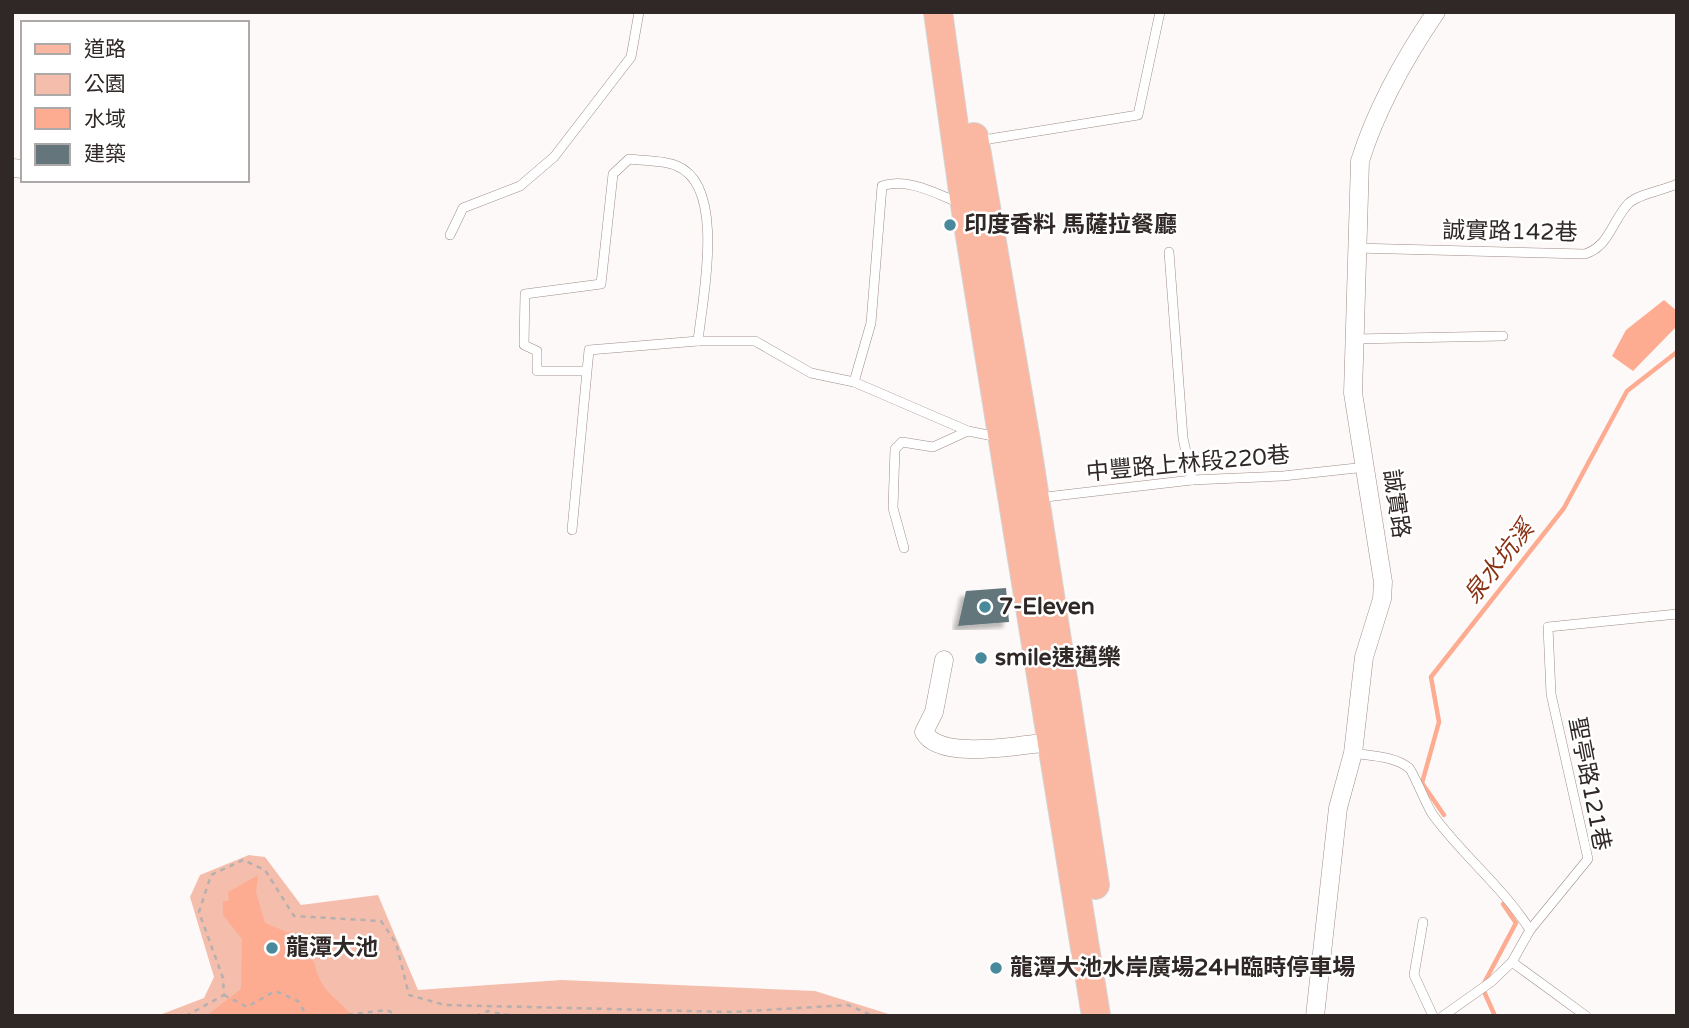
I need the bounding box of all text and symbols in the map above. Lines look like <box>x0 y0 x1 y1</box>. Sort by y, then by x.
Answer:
legend <box>21 21 248 182</box>
text: 道路 <box>84 37 126 62</box>
text: 公園 <box>84 72 126 97</box>
text: 水域 <box>84 107 126 132</box>
text: 建築 <box>84 142 126 167</box>
place label: 印度香料 馬薩拉餐廳 <box>964 211 1177 239</box>
marker: 印度香料 馬薩拉餐廳 <box>942 217 958 233</box>
street label: 誠實路142巷 <box>1442 217 1578 247</box>
street label: 中豐路上林段220巷 <box>1085 441 1291 487</box>
street label: 誠實路 <box>1377 468 1415 540</box>
water label: 泉水坑溪 <box>1458 513 1542 609</box>
place label: 7-Eleven <box>999 593 1095 621</box>
marker: 7-Eleven <box>977 599 993 615</box>
place label: smile速邁樂 <box>995 644 1121 672</box>
marker: smile速邁樂 <box>973 650 989 666</box>
street label: 聖亭路121巷 <box>1562 715 1616 853</box>
place label: 龍潭大池 <box>286 934 378 962</box>
marker: 龍潭大池 <box>264 940 280 956</box>
place label: 龍潭大池水岸廣場24H臨時停車場 <box>1010 954 1355 982</box>
marker: 龍潭大池水岸廣場24H臨時停車場 <box>988 960 1004 976</box>

